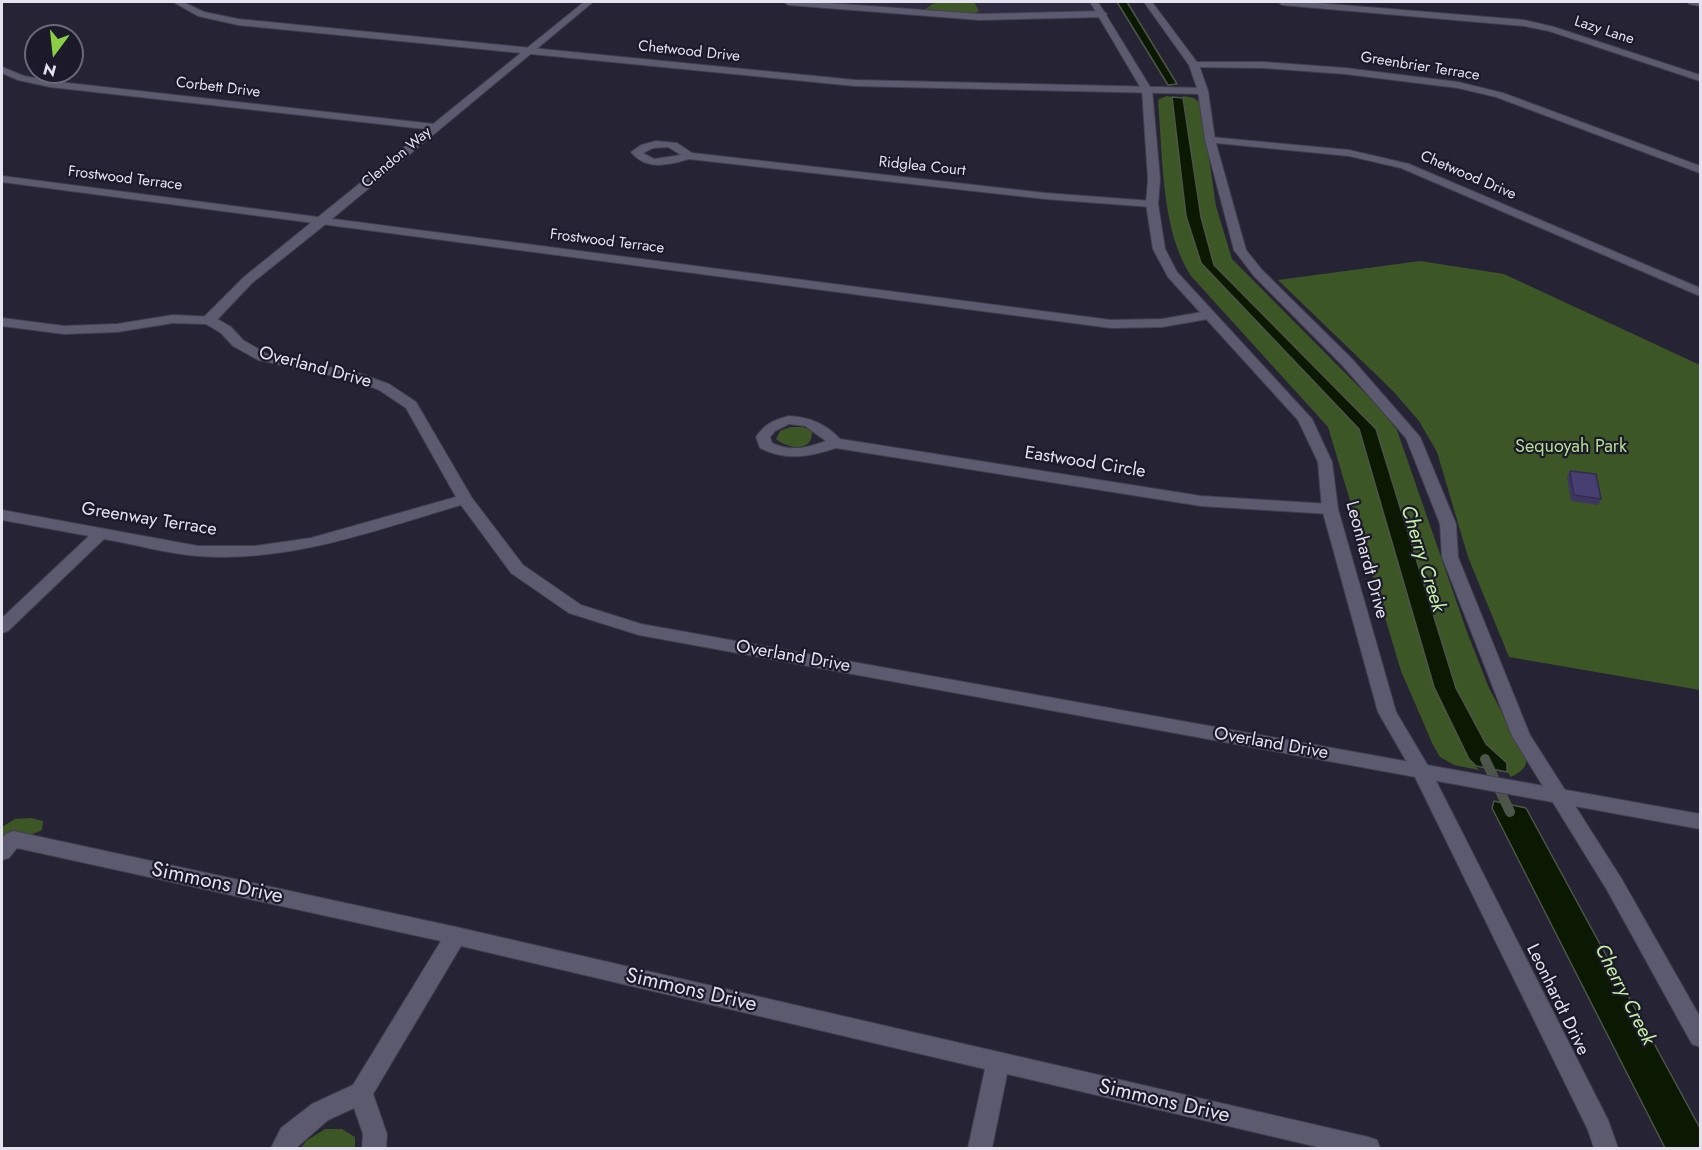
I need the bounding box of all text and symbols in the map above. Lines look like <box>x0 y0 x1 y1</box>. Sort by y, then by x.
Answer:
street label: Lazy Lane <box>1572 13 1636 49</box>
north arrow <box>24 24 84 84</box>
street label: Chetwood Drive <box>637 38 741 66</box>
street label: Greenbrier Terrace <box>1359 49 1481 85</box>
text: N <box>41 57 59 83</box>
street label: Corbett Drive <box>175 74 261 102</box>
street label: Clendon Way <box>358 124 436 192</box>
street label: Chetwood Drive <box>1417 148 1519 204</box>
street label: Ridglea Court <box>878 153 966 181</box>
street label: Frostwood Terrace <box>67 163 183 195</box>
street label: Frostwood Terrace <box>549 226 665 258</box>
street label: Overland Drive <box>256 343 374 393</box>
park label: Sequoyah Park <box>1515 437 1627 459</box>
street label: Eastwood Circle <box>1023 443 1147 483</box>
street label: Greenway Terrace <box>80 499 218 541</box>
street label: Leonhardt Drive <box>1340 499 1392 621</box>
water label: Cherry Creek <box>1394 503 1450 615</box>
street label: Overland Drive <box>734 636 852 678</box>
street label: Overland Drive <box>1212 723 1330 765</box>
street label: Simmons Drive <box>149 858 285 910</box>
water label: Cherry Creek <box>1588 940 1660 1050</box>
street label: Leonhardt Drive <box>1521 941 1593 1059</box>
street label: Simmons Drive <box>623 964 759 1018</box>
street label: Simmons Drive <box>1096 1075 1232 1129</box>

